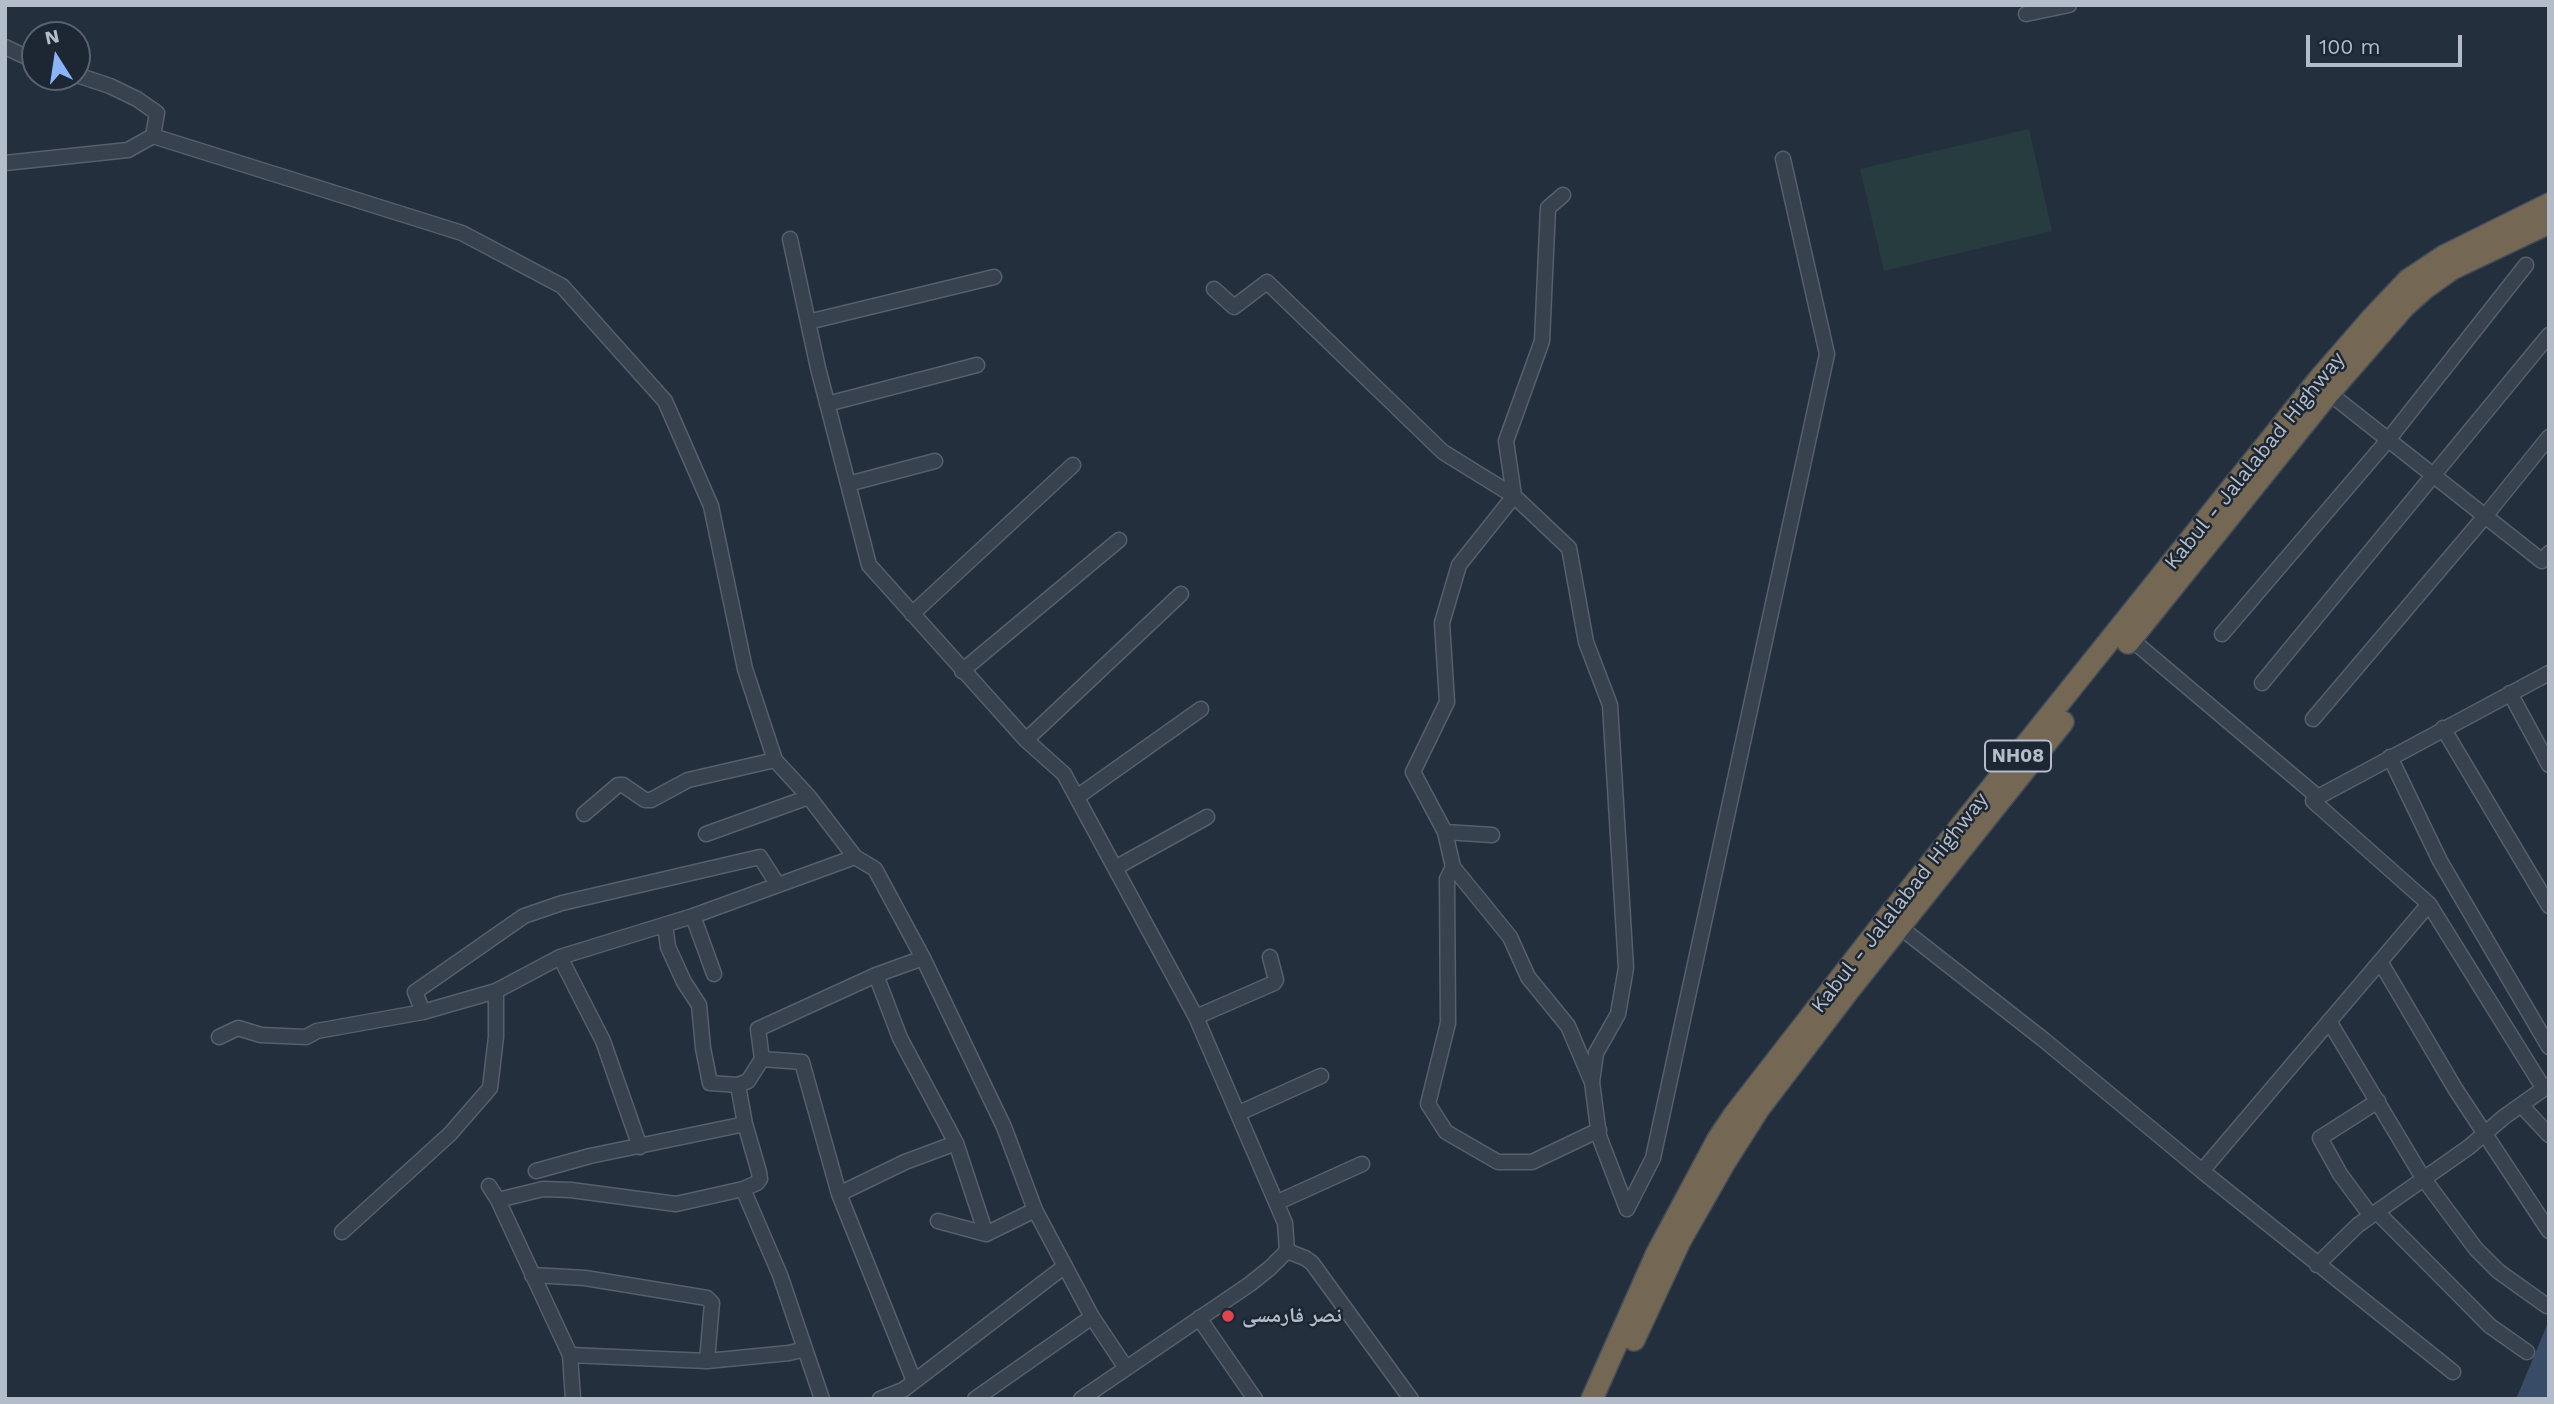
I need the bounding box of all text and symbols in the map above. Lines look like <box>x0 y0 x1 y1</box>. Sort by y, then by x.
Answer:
north arrow <box>21 21 91 91</box>
scale bar <box>2309 21 2465 65</box>
text: N <box>43 24 61 50</box>
text: 100 m <box>2319 34 2381 59</box>
street label: Kabul - Jalalabad Highway <box>2159 347 2351 575</box>
road number: NH08 <box>1985 740 2051 772</box>
street label: Kabul - Jalalabad Highway <box>1806 788 1994 1018</box>
place label: نصر فارمسی <box>1242 1303 1342 1329</box>
marker: نصر فارمسی <box>1220 1308 1236 1324</box>

